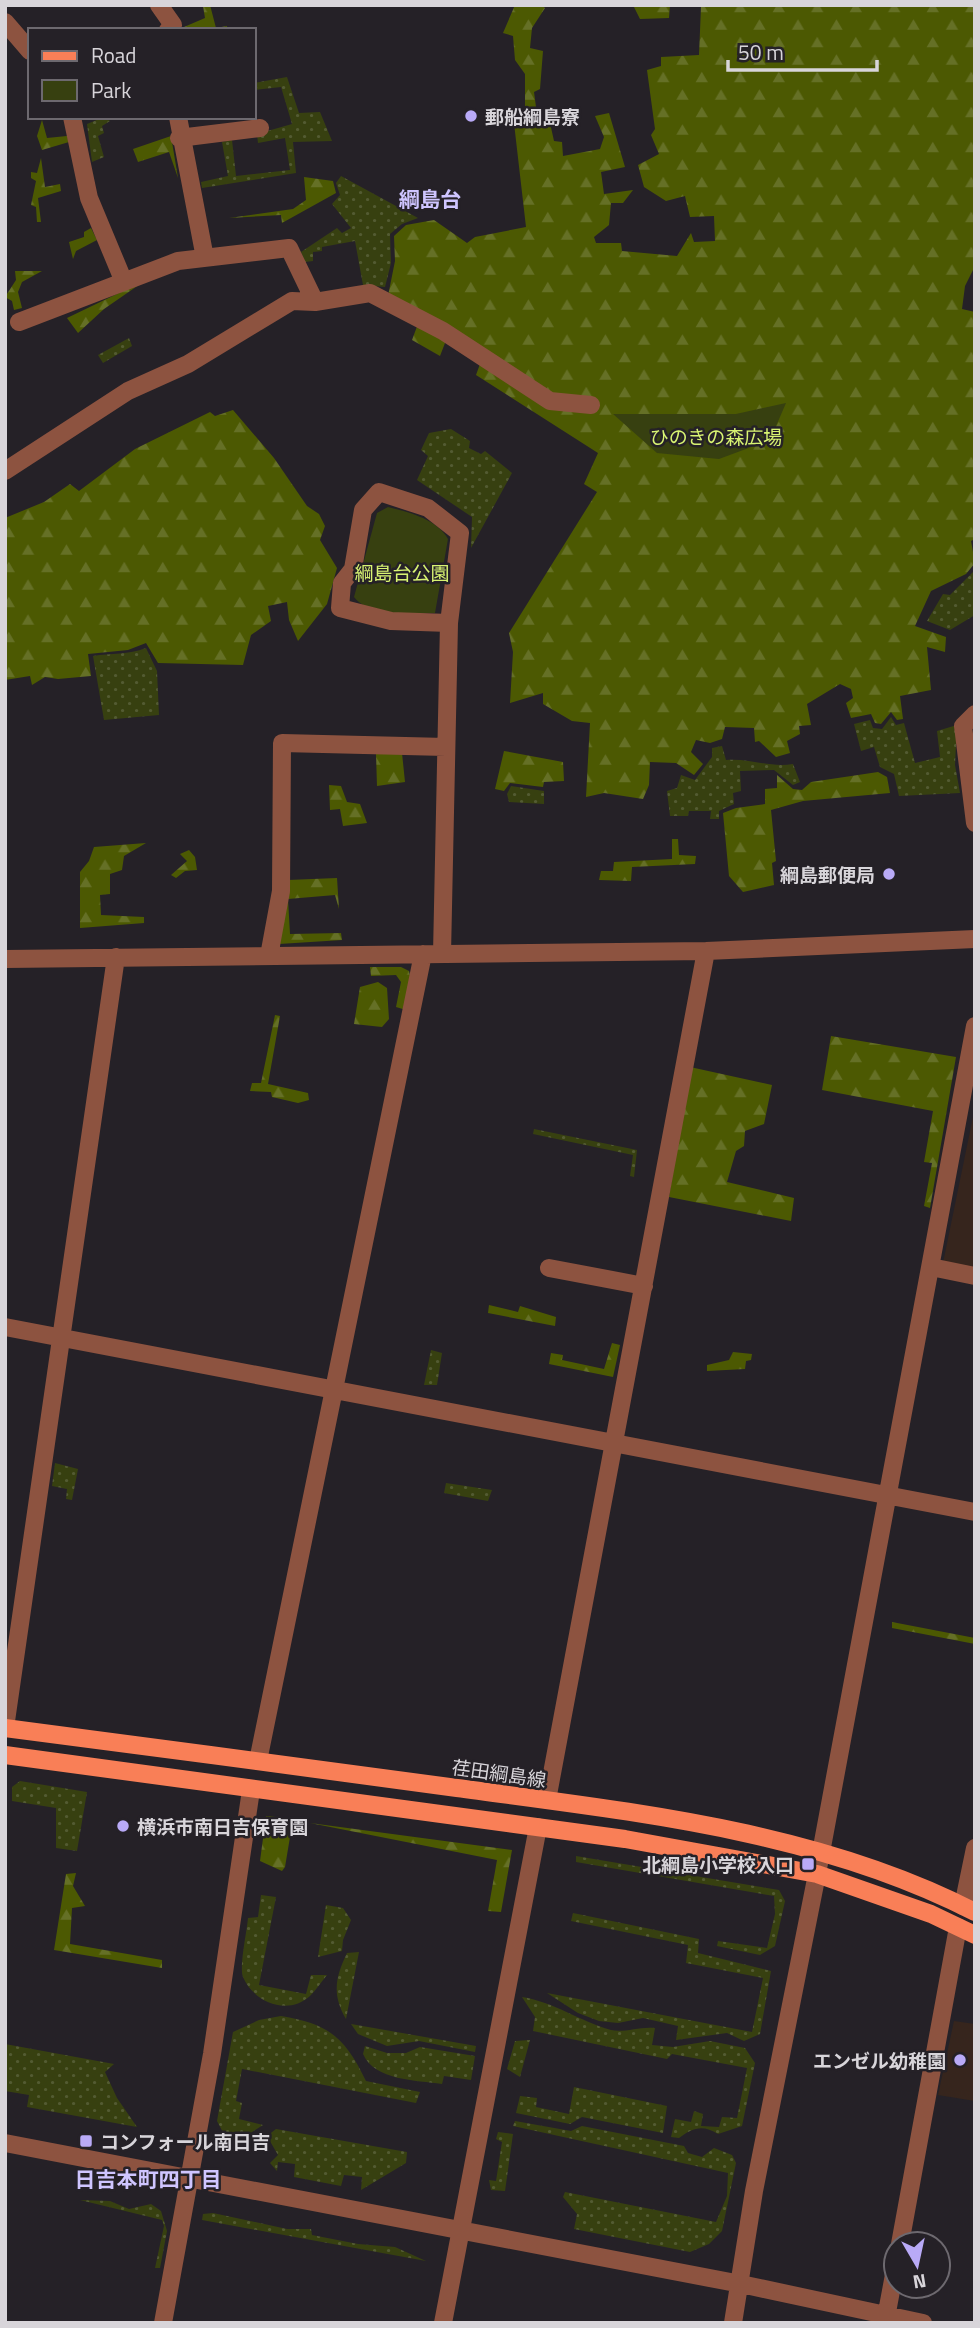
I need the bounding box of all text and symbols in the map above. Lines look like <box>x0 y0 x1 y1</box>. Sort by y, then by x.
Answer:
legend <box>28 28 256 119</box>
scale bar <box>728 28 877 72</box>
text: 50 m <box>738 36 784 68</box>
text: Road <box>91 39 136 71</box>
text: Park <box>91 74 131 106</box>
place label: 郵船綱島寮 <box>485 102 580 131</box>
marker: 郵船綱島寮 <box>463 108 479 124</box>
district label: 綱島台 <box>399 183 462 215</box>
park label: ひのきの森広場 <box>650 422 782 451</box>
park label: 綱島台公園 <box>354 558 450 587</box>
place label: 綱島郵便局 <box>780 860 875 889</box>
marker: 綱島郵便局 <box>881 866 897 882</box>
street label: 荏田綱島線 <box>450 1752 548 1794</box>
place label: 横浜市南日吉保育園 <box>137 1812 308 1841</box>
marker: 横浜市南日吉保育園 <box>115 1818 131 1834</box>
place label: 北綱島小学校入口 <box>642 1850 794 1879</box>
marker: 北綱島小学校入口 <box>800 1856 816 1872</box>
place label: エンゼル幼稚園 <box>813 2046 946 2075</box>
marker: エンゼル幼稚園 <box>952 2052 968 2068</box>
place label: コンフォール南日吉 <box>100 2127 270 2156</box>
marker: コンフォール南日吉 <box>78 2133 94 2149</box>
district label: 日吉本町四丁目 <box>75 2163 222 2195</box>
north arrow <box>882 2230 952 2300</box>
text: N <box>911 2267 929 2298</box>

